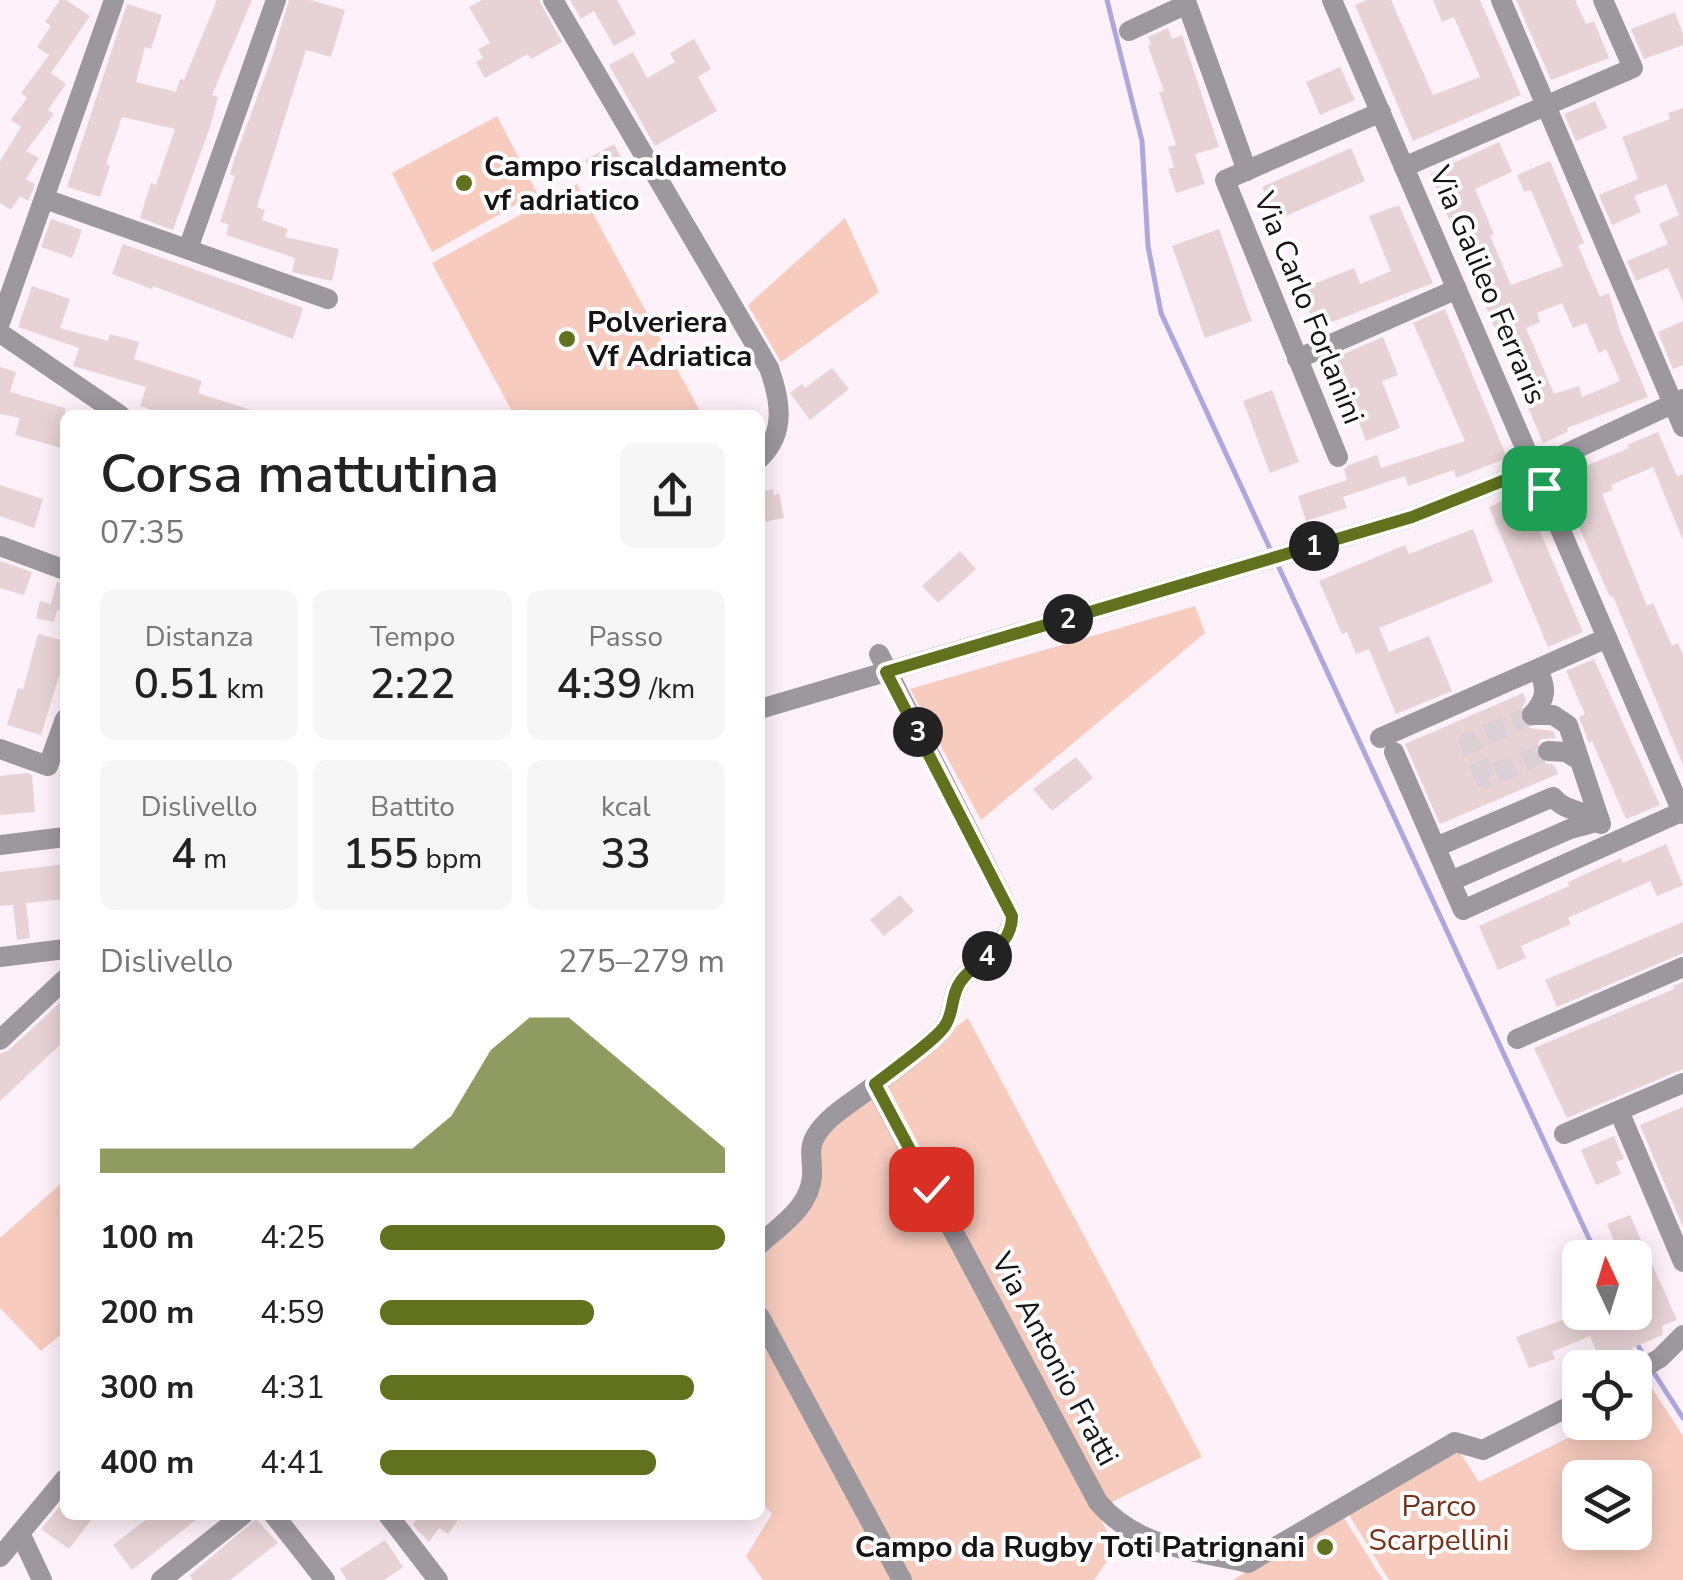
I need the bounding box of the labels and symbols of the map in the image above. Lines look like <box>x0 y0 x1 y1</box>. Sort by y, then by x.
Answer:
place label: Campo riscaldamento vf adriatico <box>483 146 787 221</box>
street label: Via Galileo Ferraris <box>1418 159 1556 411</box>
marker: Campo riscaldamento vf adriatico <box>453 172 475 194</box>
street label: Via Carlo Forlanini <box>1243 185 1374 430</box>
place label: Polveriera Vf Adriatica <box>586 302 753 377</box>
marker: Polveriera Vf Adriatica <box>556 328 578 350</box>
pin <box>1502 446 1587 531</box>
pin: 1 <box>1289 521 1339 571</box>
pin: 2 <box>1043 594 1093 644</box>
pin: 3 <box>893 707 943 757</box>
pin: 4 <box>962 931 1012 981</box>
pin <box>889 1147 974 1232</box>
north arrow <box>1562 1240 1652 1330</box>
street label: Via Antonio Fratti <box>981 1245 1128 1473</box>
park label: Parco Scarpellini <box>1368 1486 1510 1561</box>
place label: Campo da Rugby Toti Patrignani <box>855 1527 1305 1568</box>
marker: Campo da Rugby Toti Patrignani <box>1314 1536 1336 1558</box>

